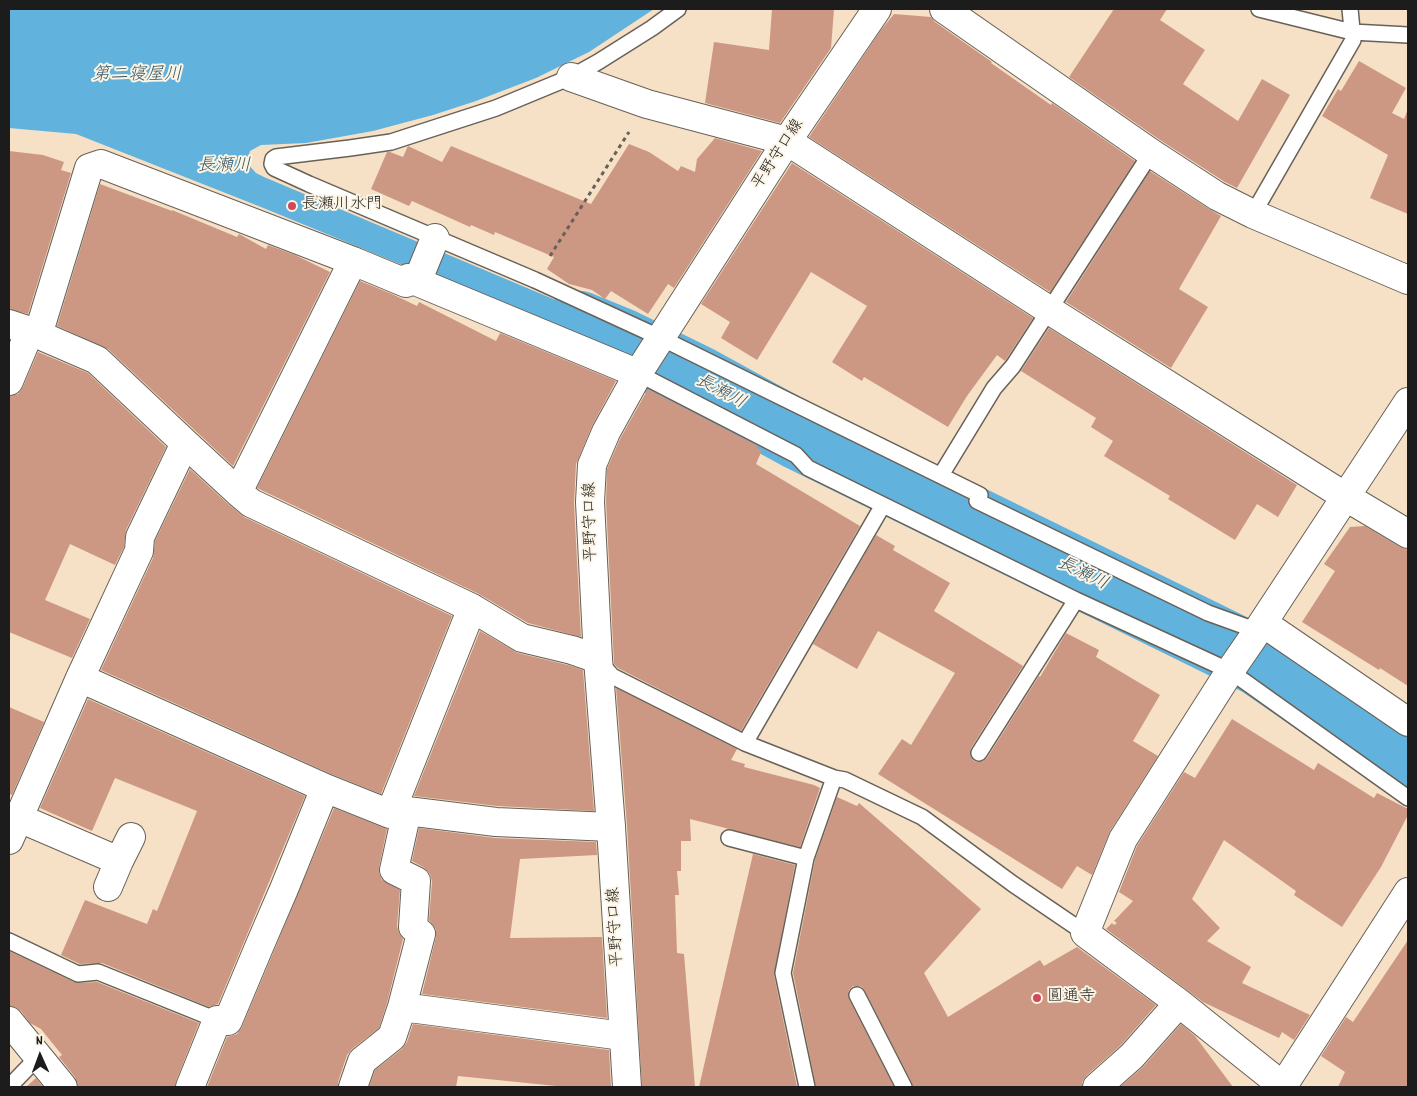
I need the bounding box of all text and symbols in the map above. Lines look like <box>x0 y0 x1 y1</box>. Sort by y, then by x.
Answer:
water label: 第二寝屋川 <box>92 66 182 88</box>
street label: 平野守口線 <box>749 116 809 194</box>
water label: 長瀬川 <box>197 157 251 179</box>
place label: 長瀬川水門 <box>302 196 382 216</box>
marker: 長瀬川水門 <box>286 200 298 212</box>
water label: 長瀬川 <box>691 371 749 415</box>
street label: 平野守口線 <box>582 482 602 562</box>
water label: 長瀬川 <box>1053 553 1111 597</box>
street label: 平野守口線 <box>605 887 629 967</box>
place label: 圓通寺 <box>1047 988 1095 1008</box>
marker: 圓通寺 <box>1031 992 1043 1004</box>
north arrow <box>15 1031 65 1081</box>
text: N <box>36 1031 43 1051</box>

